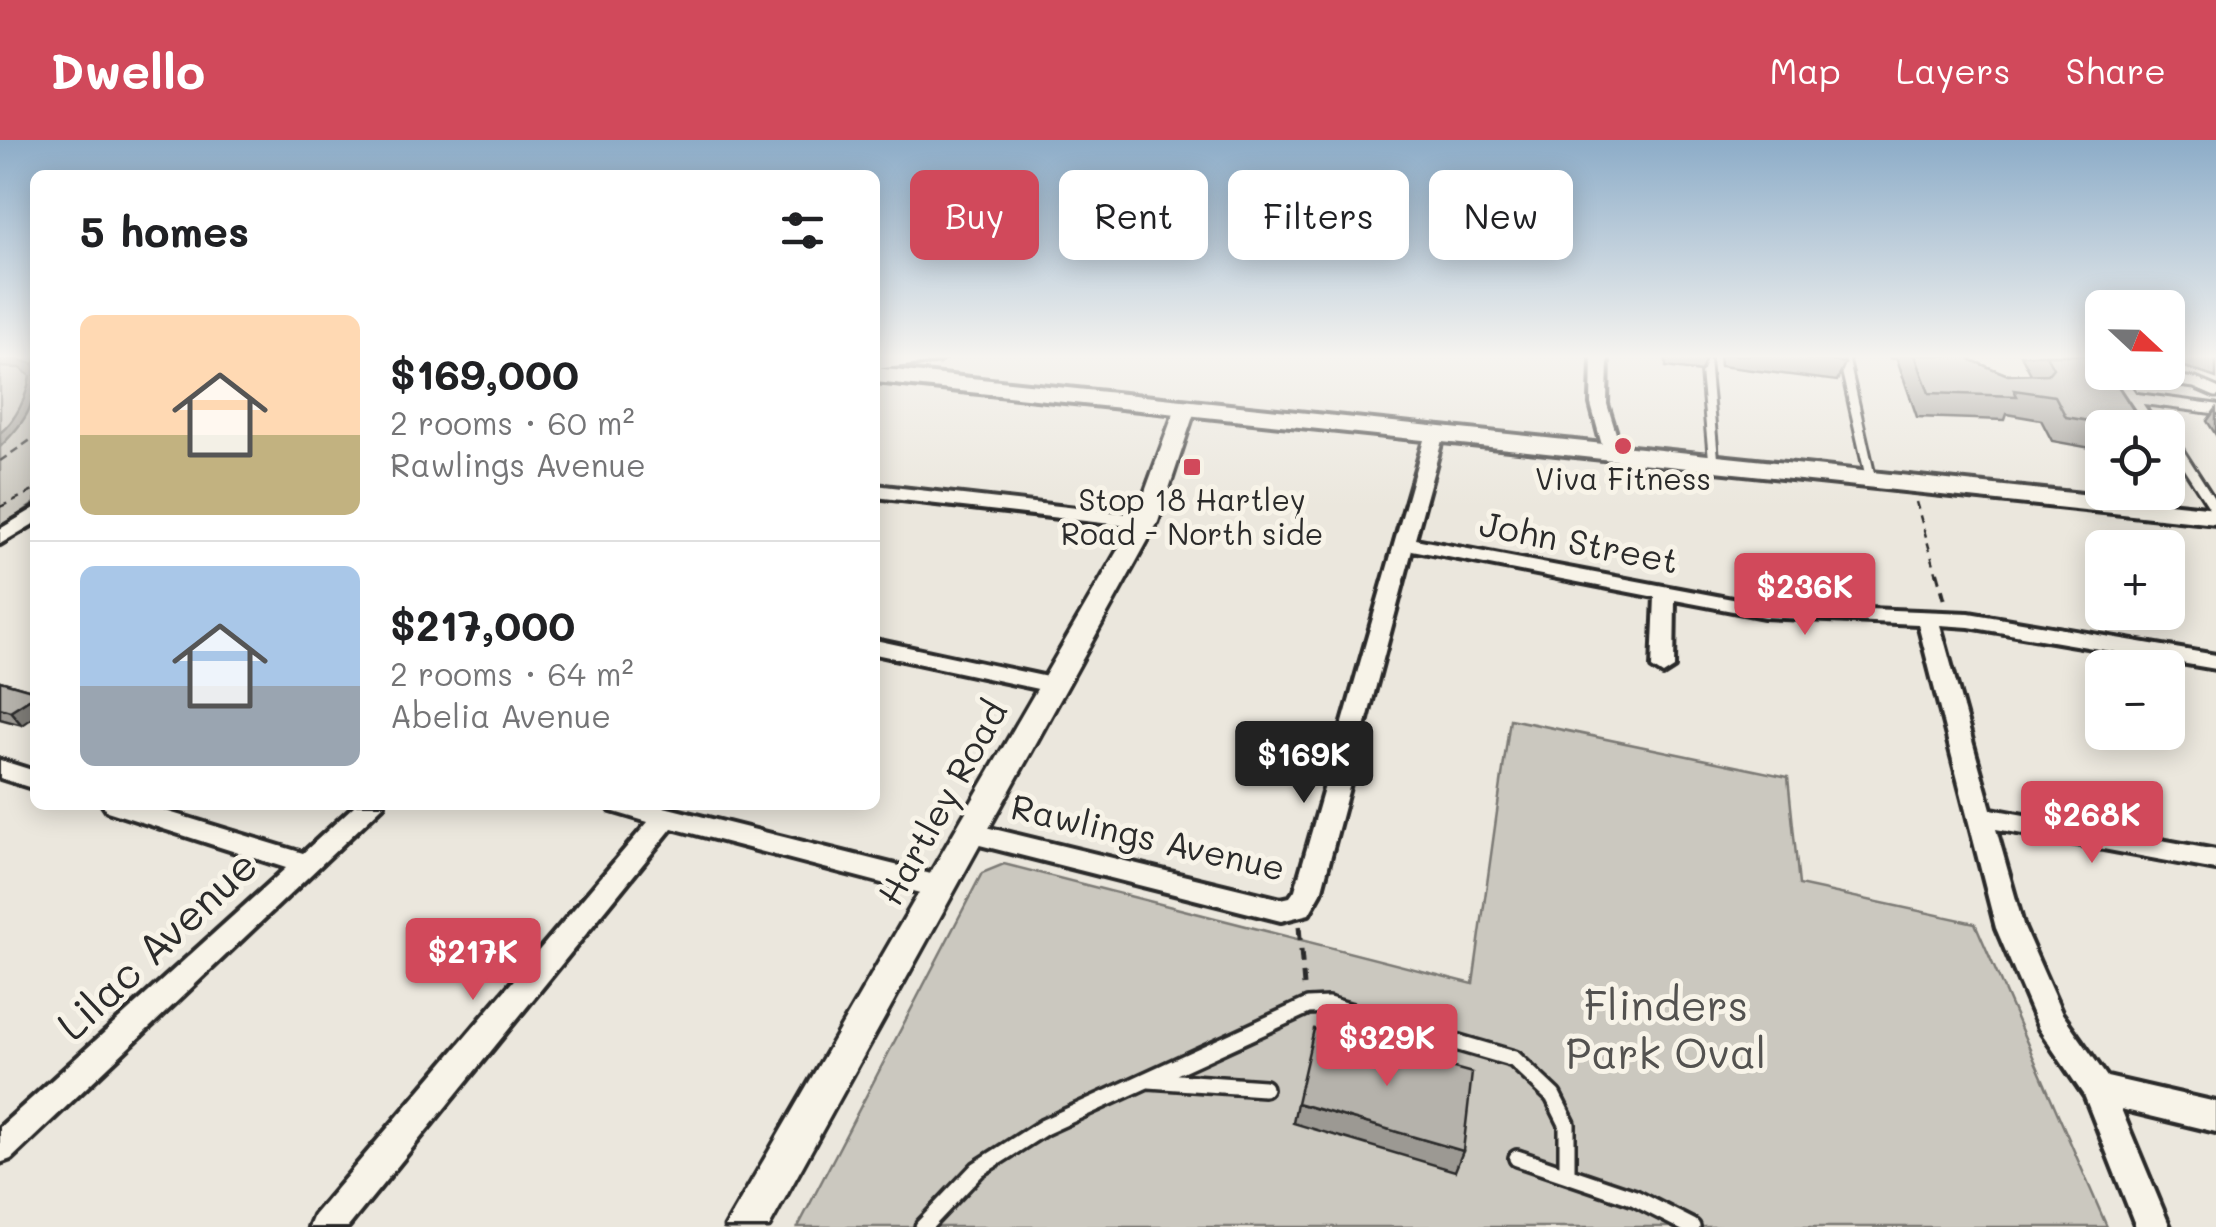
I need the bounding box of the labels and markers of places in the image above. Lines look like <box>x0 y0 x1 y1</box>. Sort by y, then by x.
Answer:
marker: Viva Fitness <box>1612 435 1634 457</box>
marker: Stop 18 Hartley Road - North side <box>1181 456 1203 478</box>
place label: Viva Fitness <box>1535 458 1711 498</box>
place label: Stop 18 Hartley Road - North side <box>1061 479 1323 553</box>
pin: $236K <box>1735 553 1875 638</box>
pin: $169K <box>1234 721 1374 806</box>
pin: $268K <box>2022 781 2162 866</box>
pin: $217K <box>403 918 543 1003</box>
pin: $329K <box>1317 1004 1457 1089</box>

